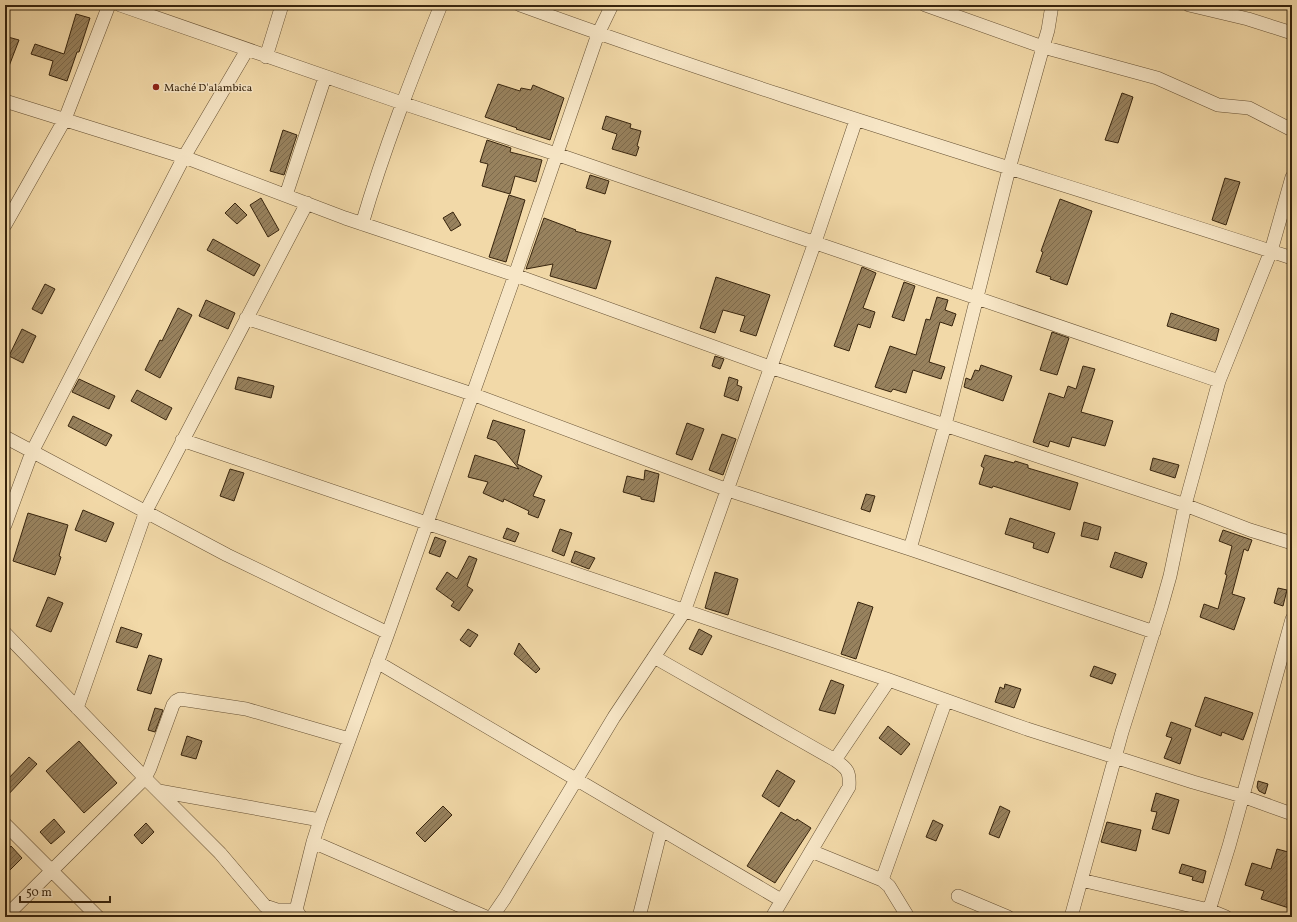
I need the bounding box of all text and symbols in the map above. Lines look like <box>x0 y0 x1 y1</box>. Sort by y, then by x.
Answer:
place label: Maché D'alambica <box>164 81 253 96</box>
marker: Maché D'alambica <box>151 82 161 92</box>
scale bar <box>20 878 110 904</box>
text: 50 m <box>26 885 52 901</box>

